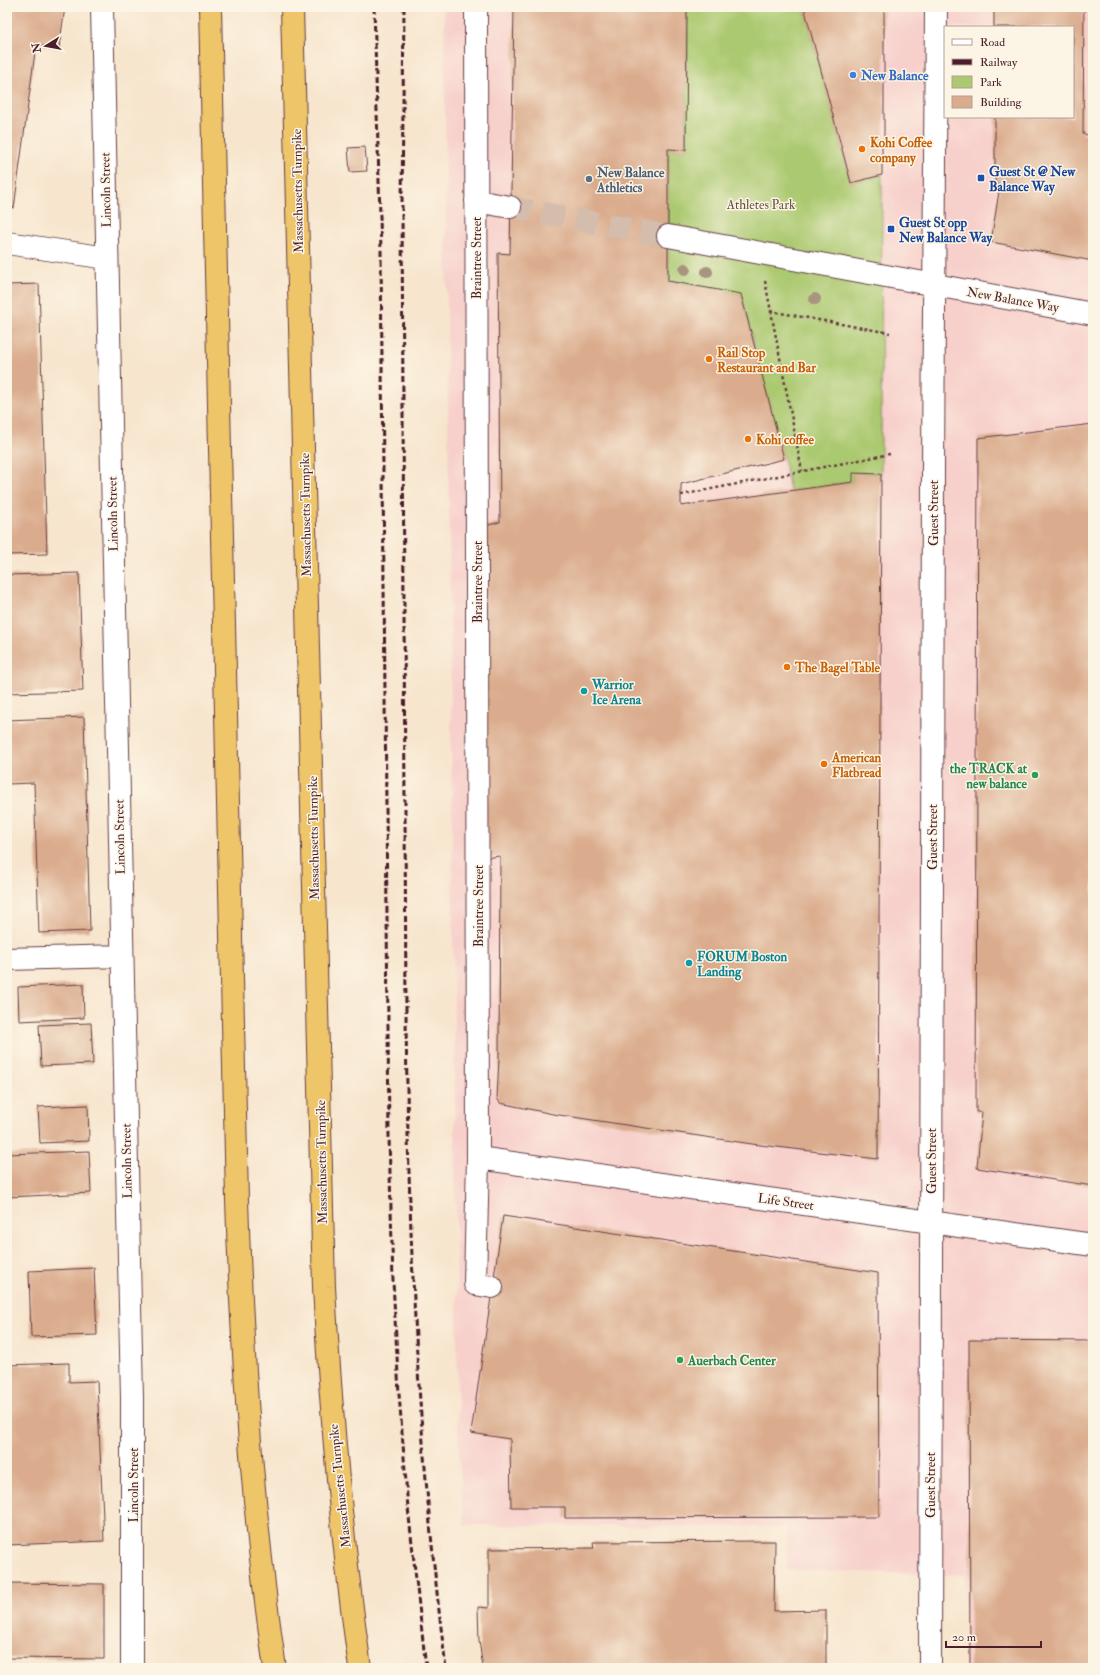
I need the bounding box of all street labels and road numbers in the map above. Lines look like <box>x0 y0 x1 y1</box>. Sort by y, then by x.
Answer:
street label: Massachusetts Turnpike <box>289 128 308 253</box>
street label: Lincoln Street <box>97 152 115 228</box>
street label: Braintree Street <box>469 217 485 299</box>
street label: New Balance Way <box>965 284 1060 317</box>
street label: Massachusetts Turnpike <box>297 452 316 577</box>
street label: Lincoln Street <box>104 476 122 552</box>
street label: Guest Street <box>926 480 942 546</box>
street label: Braintree Street <box>470 541 486 623</box>
street label: Massachusetts Turnpike <box>305 775 324 900</box>
street label: Lincoln Street <box>111 799 129 875</box>
street label: Guest Street <box>925 804 941 870</box>
street label: Braintree Street <box>471 865 487 947</box>
street label: Massachusetts Turnpike <box>313 1099 332 1224</box>
street label: Lincoln Street <box>118 1123 136 1199</box>
street label: Guest Street <box>924 1128 940 1194</box>
street label: Life Street <box>757 1190 815 1214</box>
street label: Massachusetts Turnpike <box>325 1423 355 1549</box>
street label: Lincoln Street <box>126 1447 142 1523</box>
street label: Guest Street <box>923 1452 939 1518</box>

